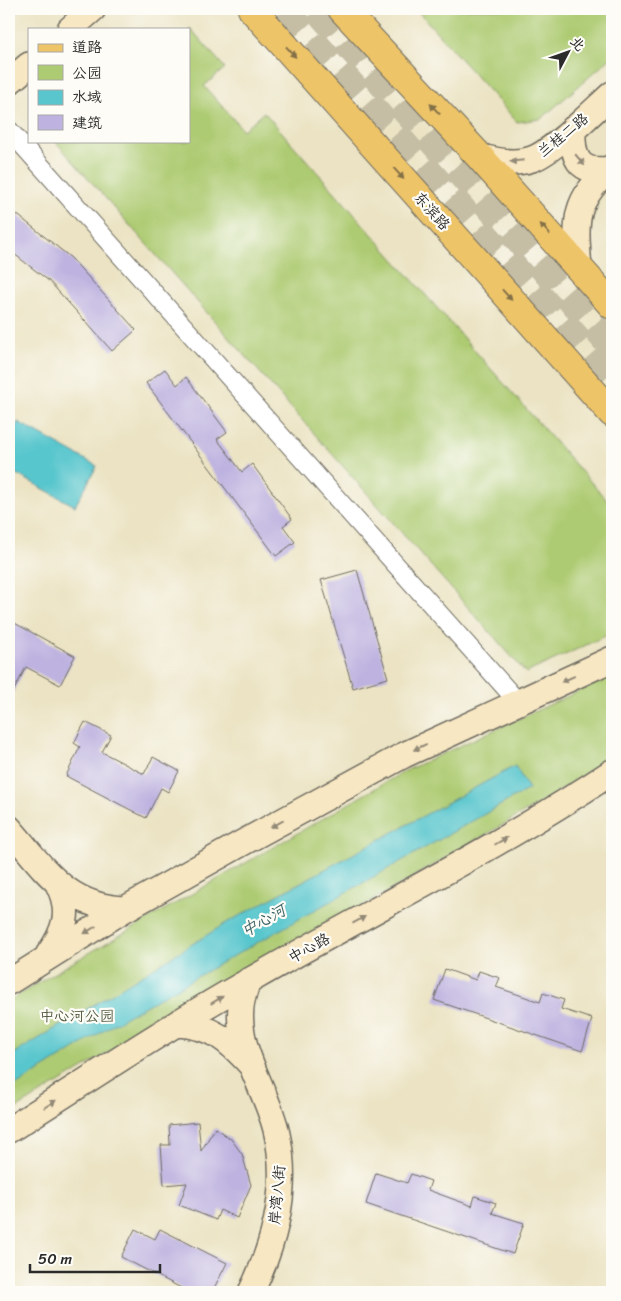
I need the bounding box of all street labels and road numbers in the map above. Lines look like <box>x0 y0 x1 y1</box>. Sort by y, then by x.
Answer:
street label: 兰桂二路 <box>531 106 595 164</box>
street label: 东滨路 <box>407 186 457 236</box>
street label: 中心路 <box>283 926 335 970</box>
street label: 岸湾八街 <box>261 1164 293 1226</box>

